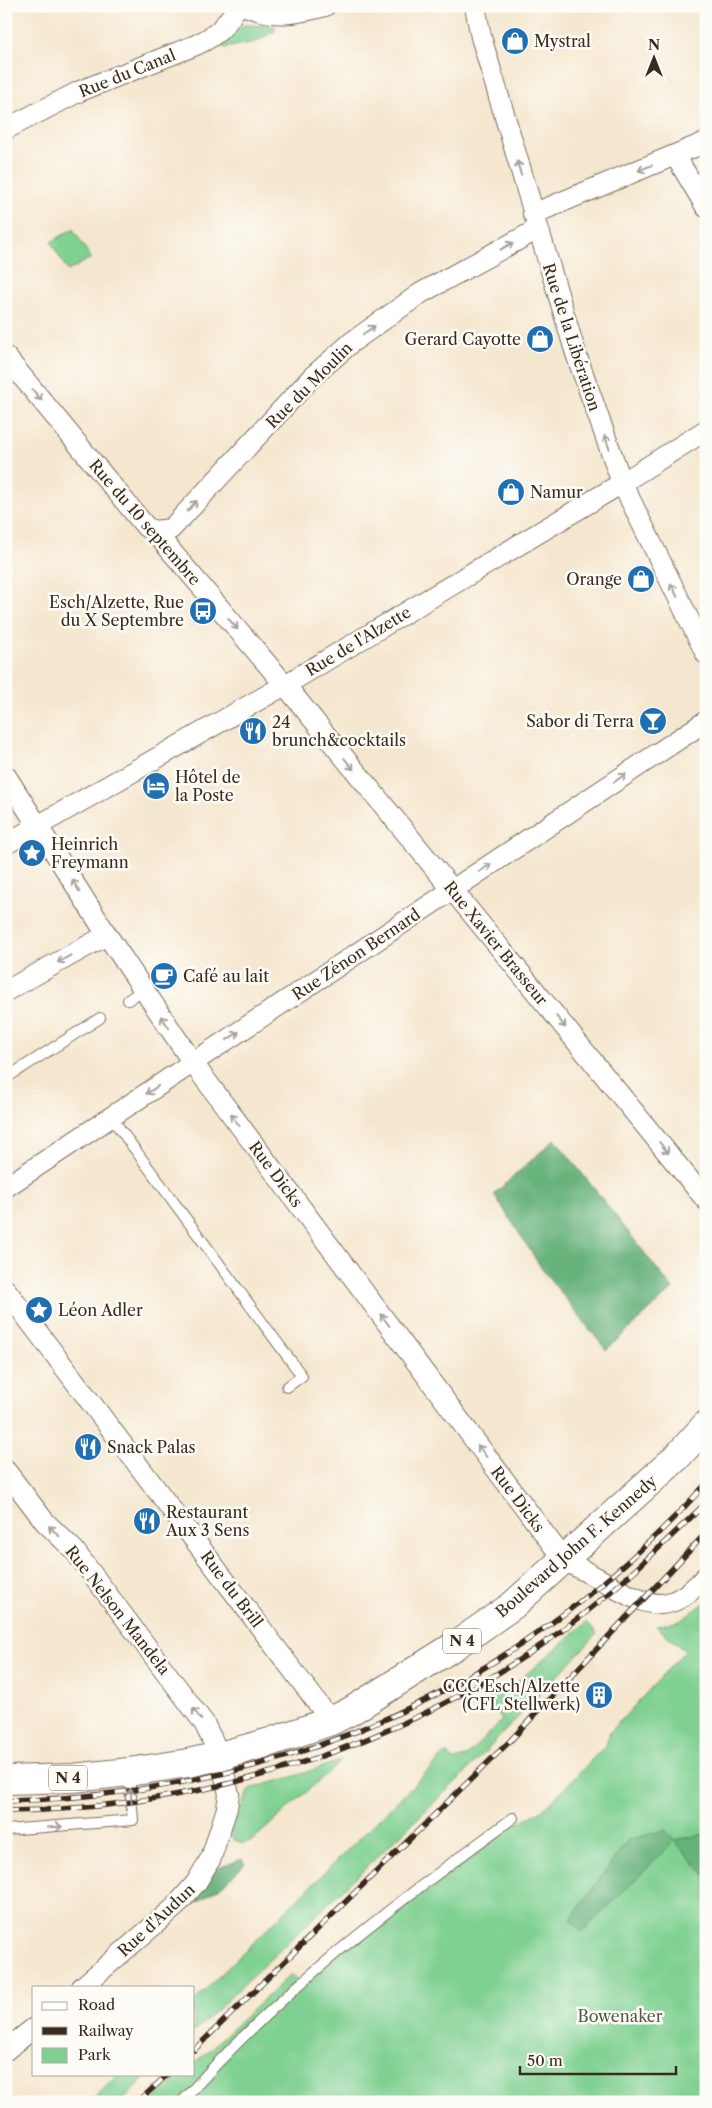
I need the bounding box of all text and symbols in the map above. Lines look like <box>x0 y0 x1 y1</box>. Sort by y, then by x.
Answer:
shop icon: Mystral <box>500 26 530 56</box>
place label: Mystral <box>534 31 591 51</box>
north arrow <box>630 32 680 82</box>
text: N <box>648 36 660 54</box>
street label: Rue du Canal <box>76 44 179 101</box>
one-way arrow <box>514 160 524 176</box>
one-way arrow <box>638 163 653 173</box>
one-way arrow <box>500 241 515 251</box>
street label: Rue de la Libération <box>539 260 605 414</box>
shop icon: Gerard Cayotte <box>525 324 555 354</box>
one-way arrow <box>361 325 375 335</box>
place label: Gerard Cayotte <box>405 329 521 349</box>
street label: Rue du Moulin <box>262 338 356 432</box>
one-way arrow <box>32 388 43 401</box>
one-way arrow <box>602 434 611 450</box>
street label: Rue du 10 septembre <box>85 455 205 589</box>
shop icon: Namur <box>496 477 526 507</box>
place label: Namur <box>530 482 583 502</box>
one-way arrow <box>186 500 198 513</box>
shop icon: Orange <box>626 564 656 594</box>
place label: Orange <box>566 569 622 589</box>
one-way arrow <box>668 583 678 598</box>
place label: Esch/Alzette, Rue du X Septembre <box>49 592 184 630</box>
bus stop icon: Esch/Alzette, Rue du X Septembre <box>188 596 218 626</box>
street label: Rue de l'Alzette <box>302 602 414 680</box>
one-way arrow <box>227 618 239 631</box>
bar icon: Sabor di Terra <box>638 706 668 736</box>
place label: Sabor di Terra <box>526 711 635 731</box>
place label: 24 brunch&cocktails <box>272 712 406 750</box>
restaurant icon: 24 brunch&cocktails <box>238 716 268 746</box>
one-way arrow <box>344 757 355 770</box>
place label: Hôtel de la Poste <box>175 767 241 805</box>
hotel icon: Hôtel de la Poste <box>141 771 171 801</box>
one-way arrow <box>613 773 627 783</box>
place label: Heinrich Freymann <box>51 834 129 872</box>
place icon: Heinrich Freymann <box>17 838 47 868</box>
one-way arrow <box>478 863 492 873</box>
street label: Rue Xavier Brasseur <box>440 877 552 1009</box>
one-way arrow <box>71 880 81 894</box>
street label: Rue Zénon Bernard <box>288 904 424 1004</box>
one-way arrow <box>58 954 72 964</box>
cafe icon: Café au lait <box>149 961 179 991</box>
place label: Café au lait <box>183 966 269 986</box>
one-way arrow <box>160 1016 170 1030</box>
one-way arrow <box>555 1016 566 1029</box>
one-way arrow <box>226 1031 240 1041</box>
one-way arrow <box>145 1085 159 1095</box>
one-way arrow <box>230 1114 241 1127</box>
street label: Rue Dicks <box>245 1137 307 1211</box>
one-way arrow <box>658 1142 669 1155</box>
place icon: Léon Adler <box>24 1295 54 1325</box>
place label: Léon Adler <box>58 1300 143 1320</box>
one-way arrow <box>380 1313 390 1327</box>
restaurant icon: Snack Palas <box>73 1432 103 1462</box>
place label: Snack Palas <box>107 1437 196 1457</box>
one-way arrow <box>477 1445 488 1458</box>
street label: Rue Dicks <box>487 1462 549 1536</box>
street label: Boulevard John F. Kennedy <box>491 1470 662 1621</box>
place label: Restaurant Aux 3 Sens <box>165 1502 249 1540</box>
restaurant icon: Restaurant Aux 3 Sens <box>132 1506 162 1536</box>
one-way arrow <box>47 1525 60 1537</box>
street label: Rue Nelson Mandela <box>61 1541 175 1679</box>
street label: Rue du Brill <box>197 1547 267 1632</box>
road number: N 4 <box>443 1628 481 1654</box>
place label: CCC Esch/Alzette (CFL Stellwerk) <box>443 1676 580 1714</box>
building icon: CCC Esch/Alzette (CFL Stellwerk) <box>584 1680 614 1710</box>
one-way arrow <box>191 1708 202 1721</box>
road number: N 4 <box>49 1766 87 1790</box>
one-way arrow <box>126 1788 136 1804</box>
one-way arrow <box>47 1823 63 1832</box>
street label: Rue d'Audun <box>113 1879 199 1961</box>
legend <box>32 1986 195 2076</box>
text: Road <box>78 1995 115 2014</box>
park label: Bowenaker <box>577 2006 663 2026</box>
text: Railway <box>78 2021 134 2040</box>
scale bar <box>520 2043 676 2075</box>
text: Park <box>78 2045 112 2064</box>
text: 50 m <box>527 2051 563 2070</box>

